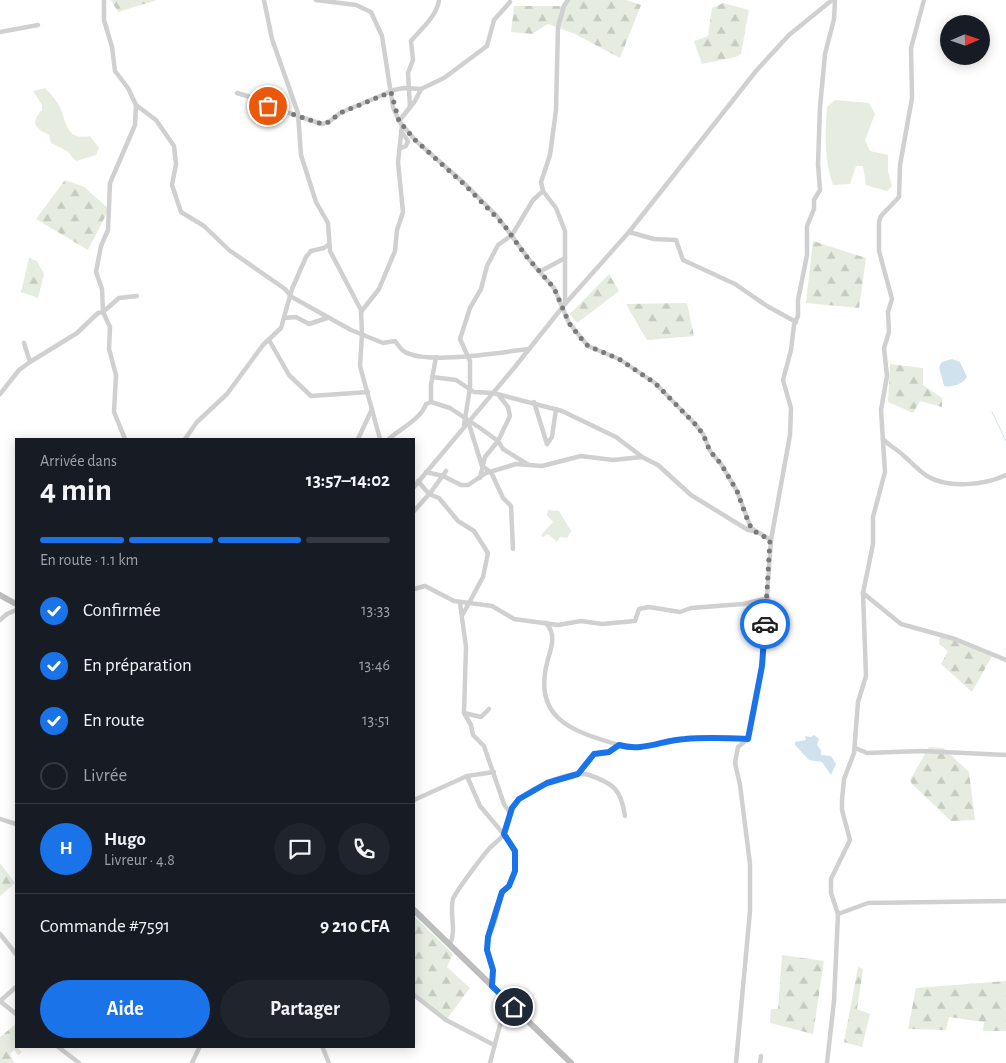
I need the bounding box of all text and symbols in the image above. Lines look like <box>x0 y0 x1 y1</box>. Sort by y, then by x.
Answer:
north arrow <box>940 15 990 65</box>
map controls <box>940 15 990 65</box>
pin <box>247 85 289 127</box>
icon: bag <box>254 92 282 120</box>
text: Arrivée dans <box>40 453 117 469</box>
text: 13:57–14:02 <box>306 471 390 490</box>
text: 4 min <box>40 474 112 506</box>
text: En route · 1.1 km <box>40 552 138 568</box>
icon: check <box>40 597 68 625</box>
courier <box>740 599 790 649</box>
text: Confirmée <box>83 601 161 620</box>
text: 13:33 <box>361 602 390 618</box>
icon: car <box>751 610 779 638</box>
icon: check <box>40 652 68 680</box>
text: En préparation <box>83 656 192 675</box>
text: 13:46 <box>359 657 390 673</box>
icon: check <box>40 707 68 735</box>
text: En route <box>83 711 145 730</box>
text: 13:51 <box>362 712 390 728</box>
text: Livrée <box>83 766 127 785</box>
button: chat <box>274 823 326 875</box>
button: phone <box>338 823 390 875</box>
text: Hugo <box>104 830 146 849</box>
text: H <box>59 839 73 858</box>
text: Livreur · 4.8 <box>104 852 175 868</box>
text: Commande #7591 <box>40 917 170 936</box>
text: 9 210 CFA <box>320 917 390 936</box>
button: Aide <box>40 980 210 1038</box>
button: Partager <box>220 980 390 1038</box>
pin <box>493 986 535 1028</box>
icon: home <box>500 993 528 1021</box>

